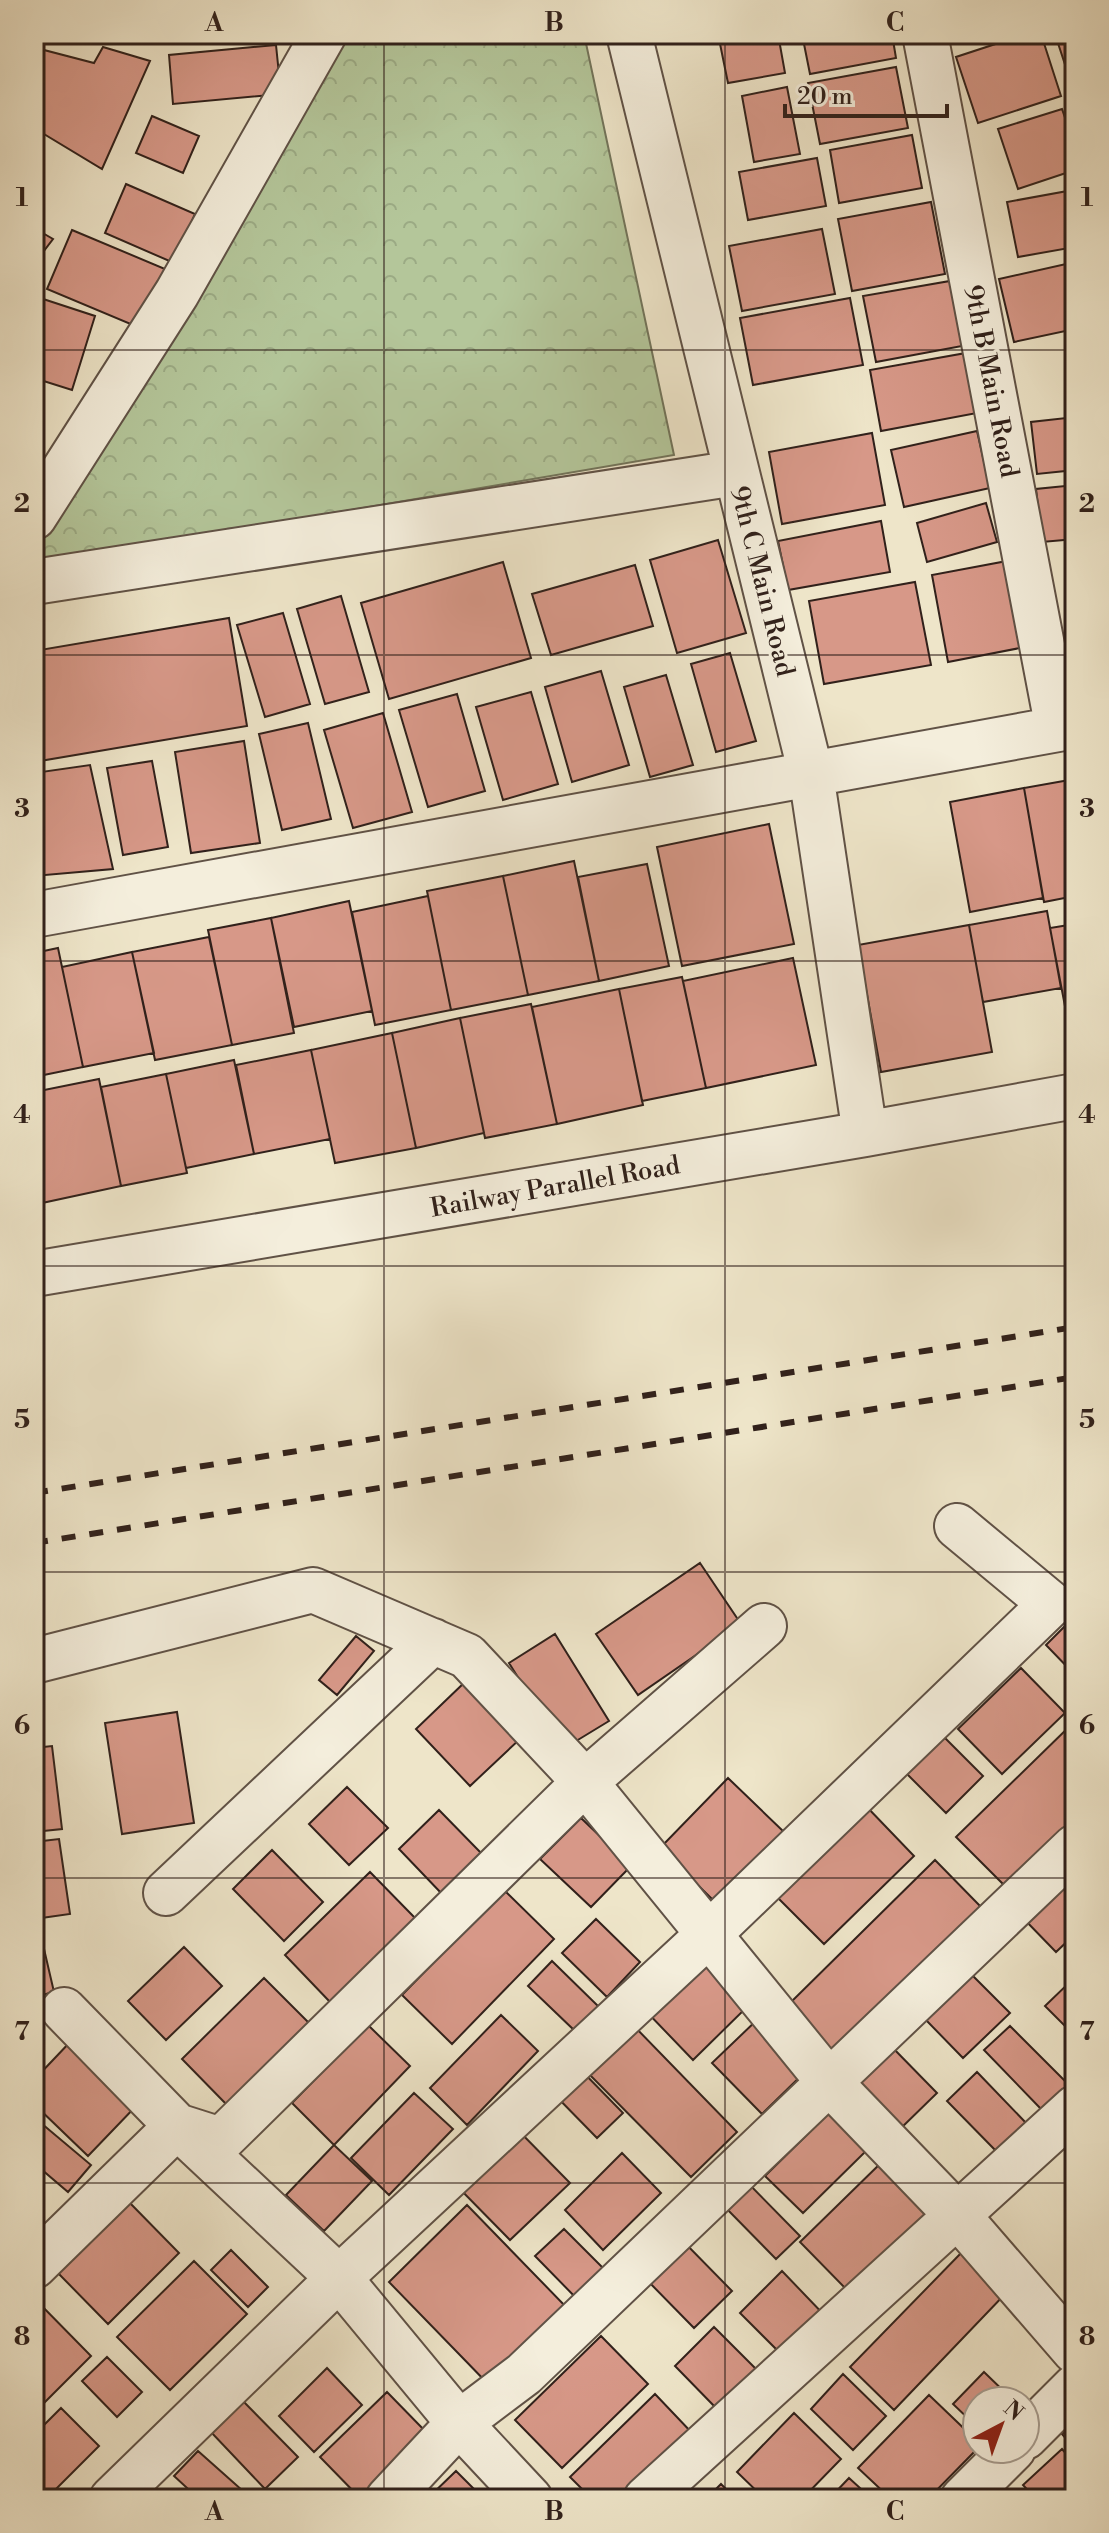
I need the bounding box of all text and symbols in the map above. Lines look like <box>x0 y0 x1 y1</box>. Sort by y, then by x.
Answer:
text: A <box>204 7 224 39</box>
text: B <box>544 7 564 39</box>
text: C <box>886 7 904 39</box>
scale bar <box>785 68 947 118</box>
text: 20 m <box>797 82 853 112</box>
text: 1 <box>16 182 29 214</box>
text: 1 <box>1081 182 1094 214</box>
street label: 9th B Main Road <box>957 282 1025 480</box>
street label: 9th C Main Road <box>723 483 801 680</box>
text: 2 <box>14 488 30 520</box>
text: 2 <box>1079 488 1095 520</box>
text: 3 <box>14 793 30 825</box>
text: 3 <box>1079 793 1095 825</box>
text: 4 <box>13 1099 31 1131</box>
text: 4 <box>1078 1099 1096 1131</box>
street label: Railway Parallel Road <box>428 1149 683 1225</box>
text: 5 <box>14 1404 30 1436</box>
text: 5 <box>1079 1404 1095 1436</box>
text: 6 <box>14 1710 30 1742</box>
text: 6 <box>1079 1710 1095 1742</box>
text: 7 <box>14 2016 30 2048</box>
text: 7 <box>1079 2016 1095 2048</box>
text: 8 <box>14 2321 30 2353</box>
text: 8 <box>1079 2321 1095 2353</box>
north arrow <box>961 2385 1041 2465</box>
text: N <box>998 2395 1029 2427</box>
text: A <box>204 2496 224 2528</box>
text: B <box>544 2496 564 2528</box>
text: C <box>886 2496 904 2528</box>

